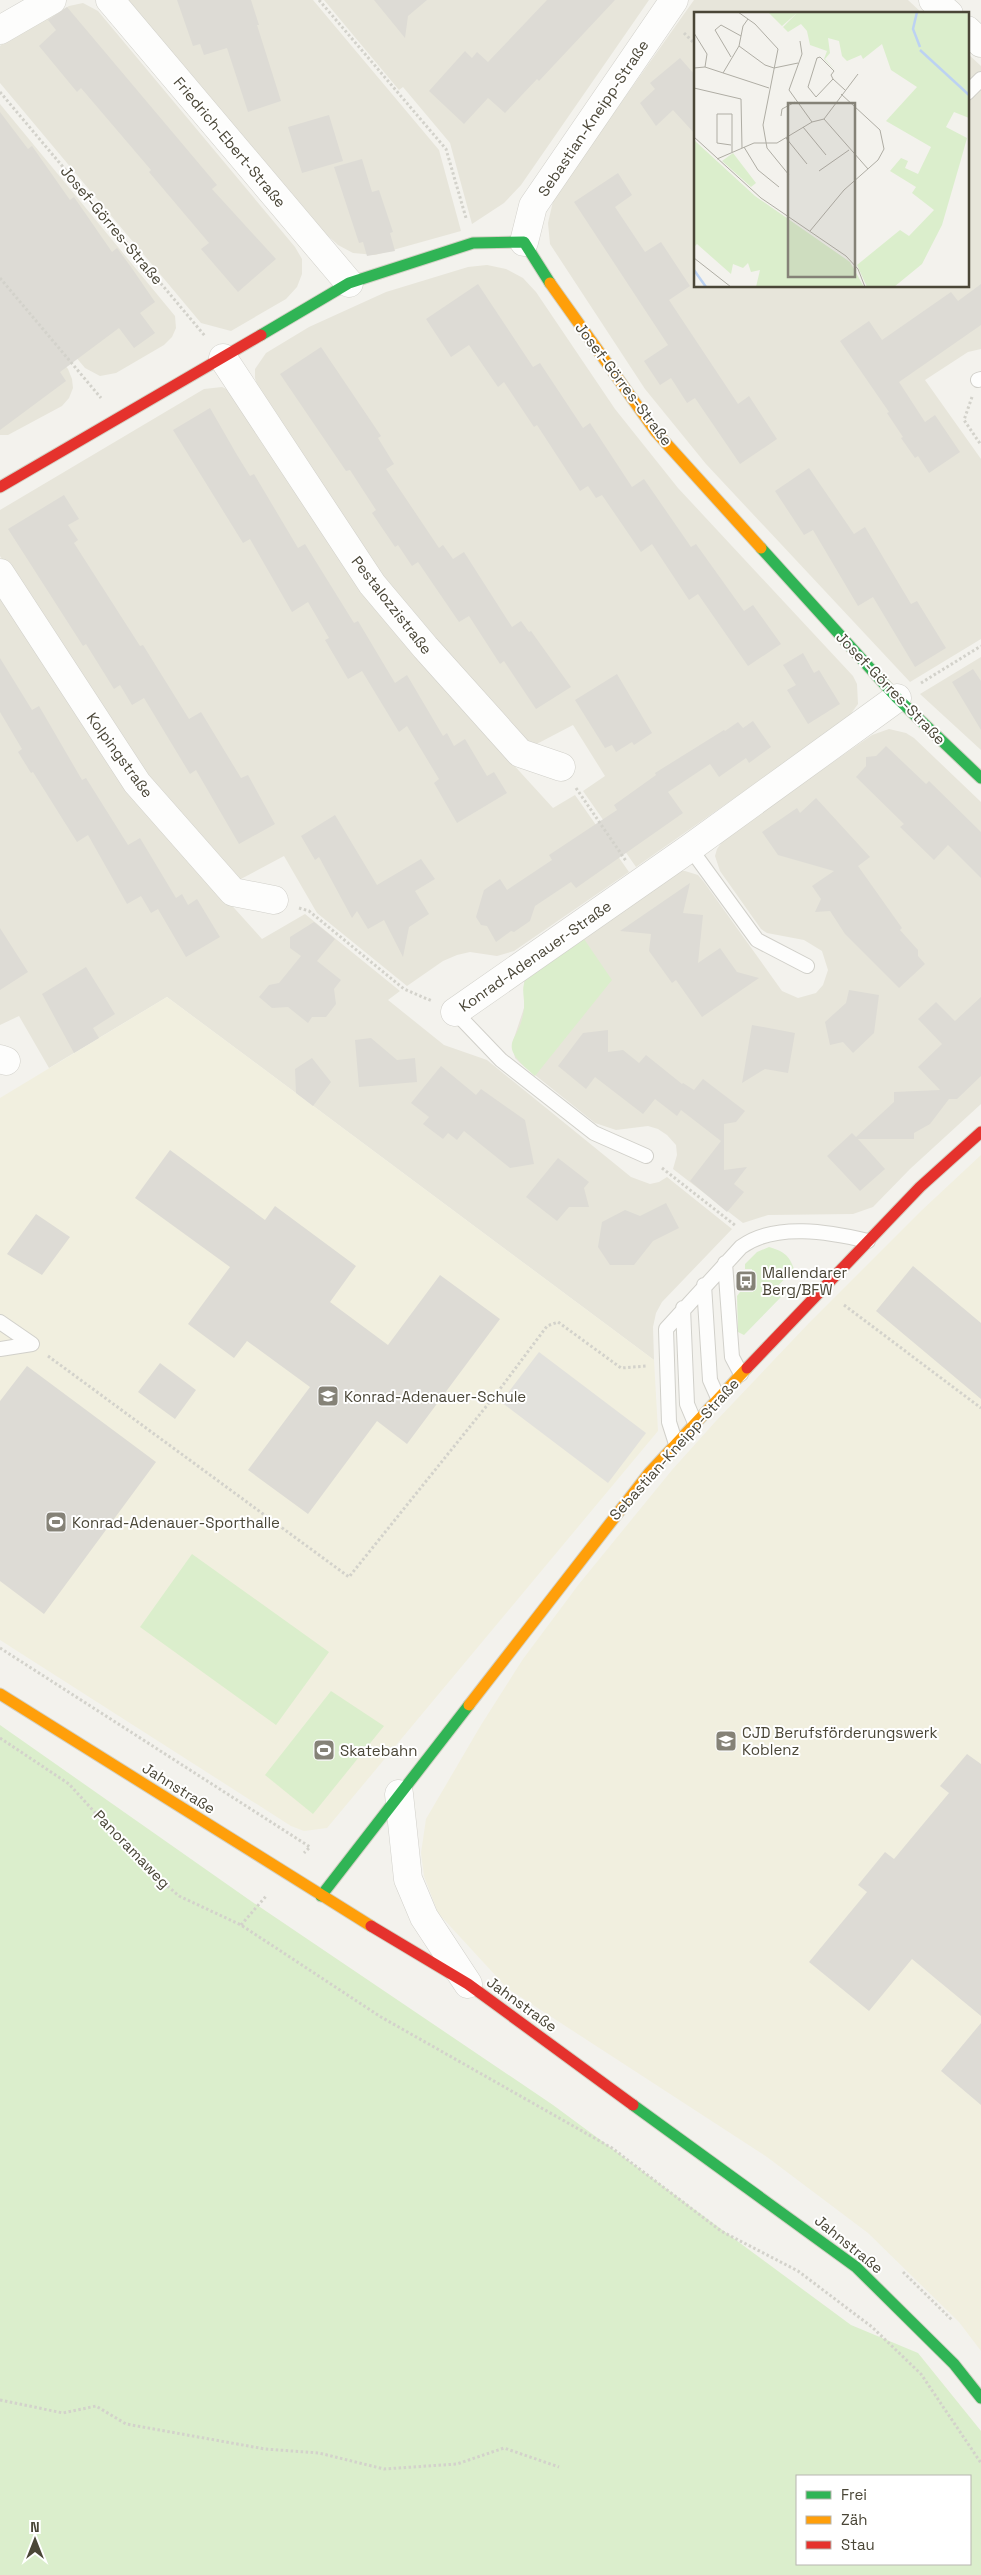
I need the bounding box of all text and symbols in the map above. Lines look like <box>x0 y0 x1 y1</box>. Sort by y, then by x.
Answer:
inset map <box>694 12 968 288</box>
street label: Sebastian-Kneipp-Straße <box>533 36 653 200</box>
street label: Friedrich-Ebert-Straße <box>170 73 290 211</box>
street label: Josef-Görres-Straße <box>57 162 167 289</box>
street label: Josef-Görres-Straße <box>571 319 677 450</box>
street label: Pestalozzistraße <box>348 552 436 658</box>
street label: Josef-Görres-Straße <box>832 628 950 749</box>
street label: Kolpingstraße <box>83 709 157 801</box>
street label: Konrad-Adenauer-Straße <box>455 896 615 1016</box>
place label: Mallendarer Berg/BFW <box>762 1263 848 1299</box>
bus stop icon: Mallendarer Berg/BFW <box>734 1269 758 1293</box>
street label: Sebastian-Kneipp-Straße <box>605 1374 743 1524</box>
school or university icon: Konrad-Adenauer-Schule <box>316 1384 340 1408</box>
place label: Konrad-Adenauer-Schule <box>344 1387 526 1406</box>
sports icon: Konrad-Adenauer-Sporthalle <box>44 1510 68 1534</box>
place label: Konrad-Adenauer-Sporthalle <box>72 1513 280 1532</box>
place label: CJD Berufsförderungswerk Koblenz <box>742 1723 938 1759</box>
school or university icon: CJD Berufsförderungswerk Koblenz <box>714 1729 738 1753</box>
sports icon: Skatebahn <box>312 1738 336 1762</box>
place label: Skatebahn <box>340 1741 417 1760</box>
street label: Jahnstraße <box>139 1758 219 1818</box>
street label: Panoramaweg <box>90 1806 174 1892</box>
street label: Jahnstraße <box>483 1972 561 2036</box>
street label: Jahnstraße <box>811 2211 887 2277</box>
legend <box>796 2475 971 2565</box>
text: Frei <box>841 2485 867 2504</box>
text: Zäh <box>841 2510 867 2529</box>
north arrow <box>10 2515 60 2565</box>
text: N <box>30 2518 40 2536</box>
text: Stau <box>841 2535 875 2554</box>

